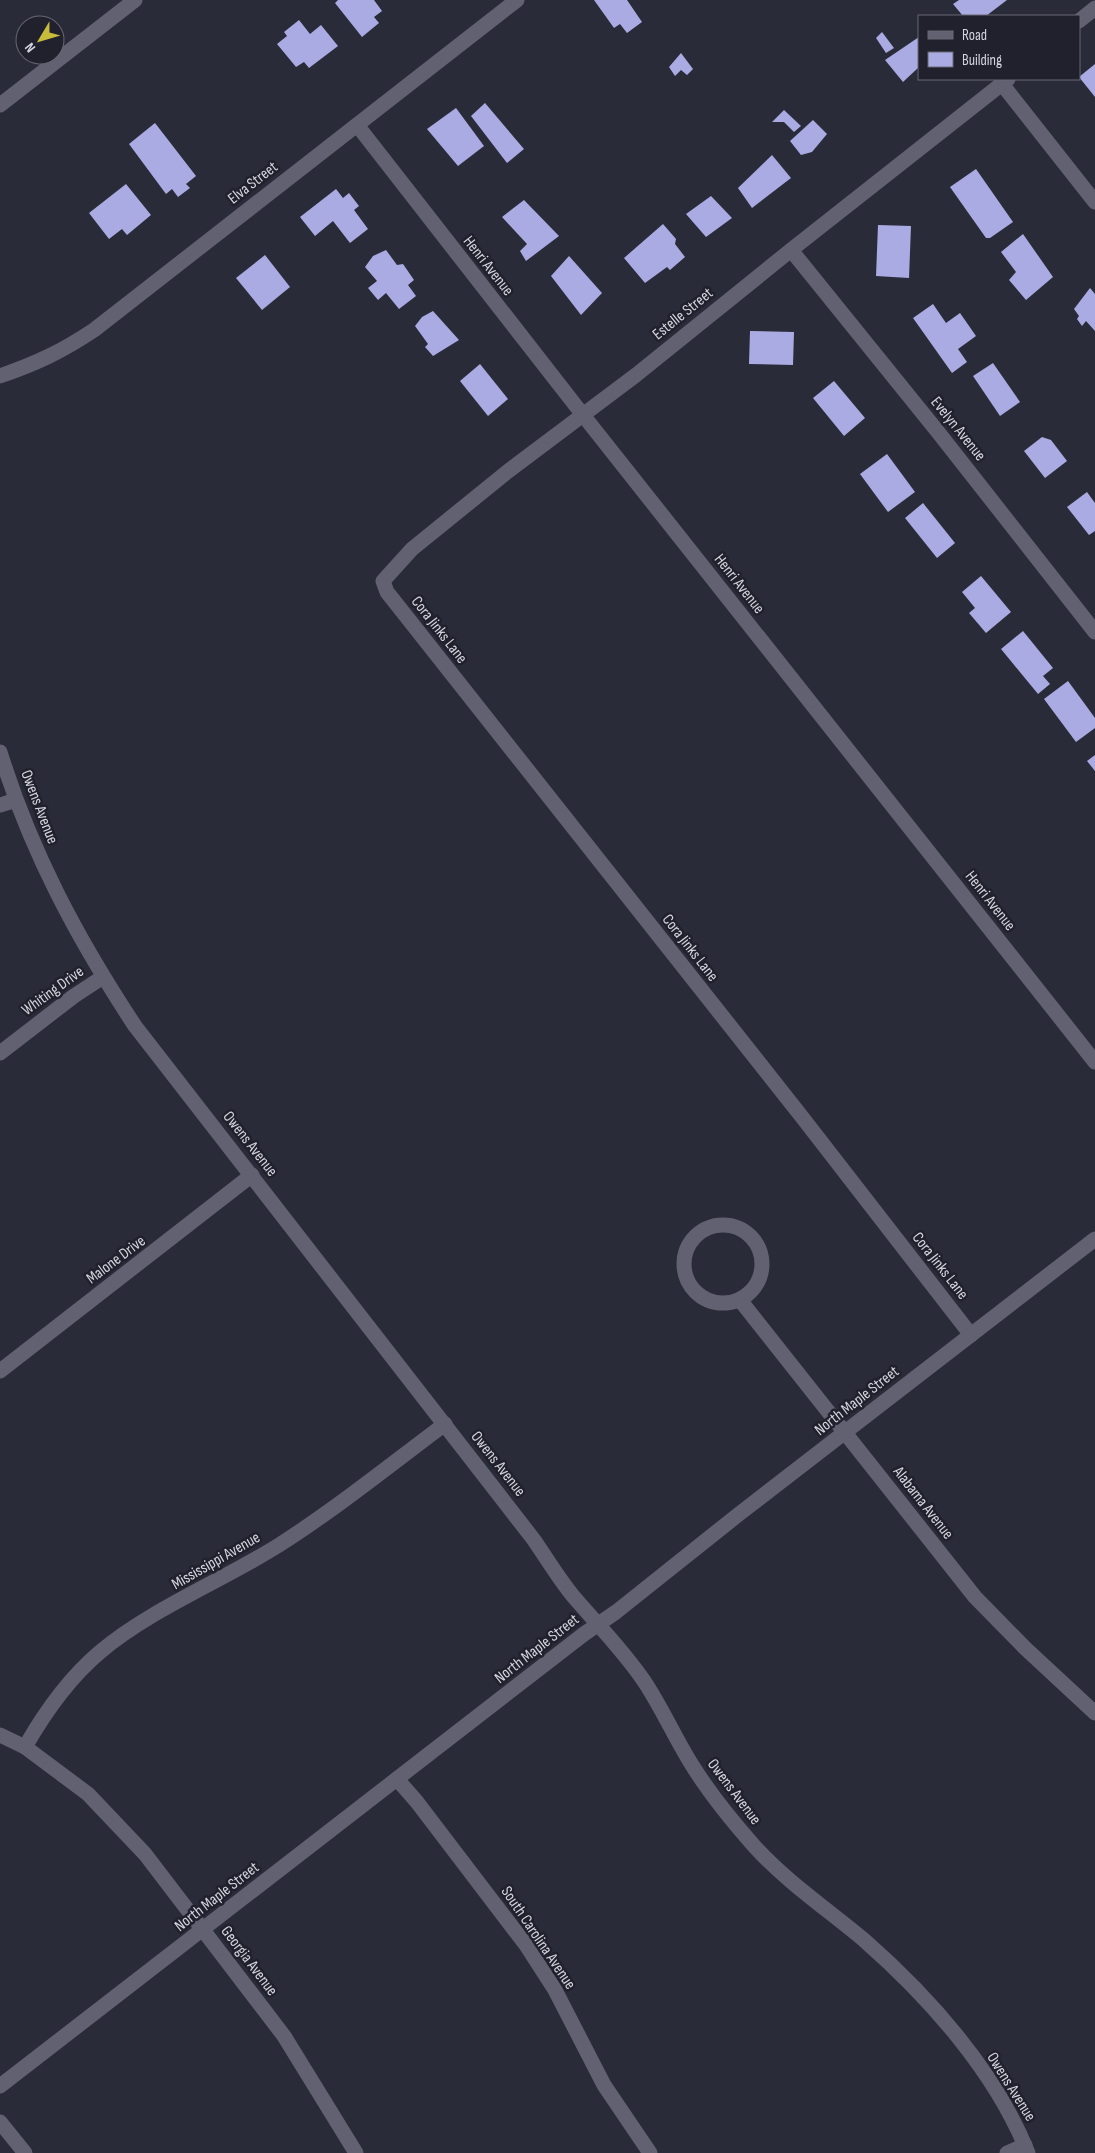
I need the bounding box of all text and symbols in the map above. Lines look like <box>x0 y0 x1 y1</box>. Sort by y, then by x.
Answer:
north arrow <box>15 15 65 65</box>
legend <box>918 15 1080 80</box>
text: Road <box>962 26 987 45</box>
text: N <box>21 40 39 56</box>
text: Building <box>962 51 1002 70</box>
street label: Elva Street <box>224 158 282 208</box>
street label: Henri Avenue <box>459 232 517 300</box>
street label: Estelle Street <box>649 284 717 344</box>
street label: Evelyn Avenue <box>926 393 990 465</box>
street label: Henri Avenue <box>710 550 768 618</box>
street label: Cora Jinks Lane <box>407 593 471 667</box>
street label: Owens Avenue <box>16 767 62 847</box>
street label: Henri Avenue <box>961 867 1019 935</box>
street label: Cora Jinks Lane <box>658 911 722 985</box>
street label: Whiting Drive <box>18 962 88 1020</box>
street label: Owens Avenue <box>219 1108 281 1180</box>
street label: Cora Jinks Lane <box>908 1229 972 1303</box>
street label: Malone Drive <box>83 1232 149 1288</box>
street label: North Maple Street <box>811 1362 903 1440</box>
street label: Owens Avenue <box>467 1428 529 1500</box>
street label: Alabama Avenue <box>888 1462 957 1543</box>
street label: Mississippi Avenue <box>168 1528 264 1594</box>
street label: North Maple Street <box>491 1610 583 1688</box>
street label: Owens Avenue <box>703 1755 765 1829</box>
street label: North Maple Street <box>171 1858 263 1936</box>
street label: South Carolina Avenue <box>497 1883 579 1993</box>
street label: Georgia Avenue <box>217 1922 281 2000</box>
street label: Owens Avenue <box>982 2049 1040 2125</box>

